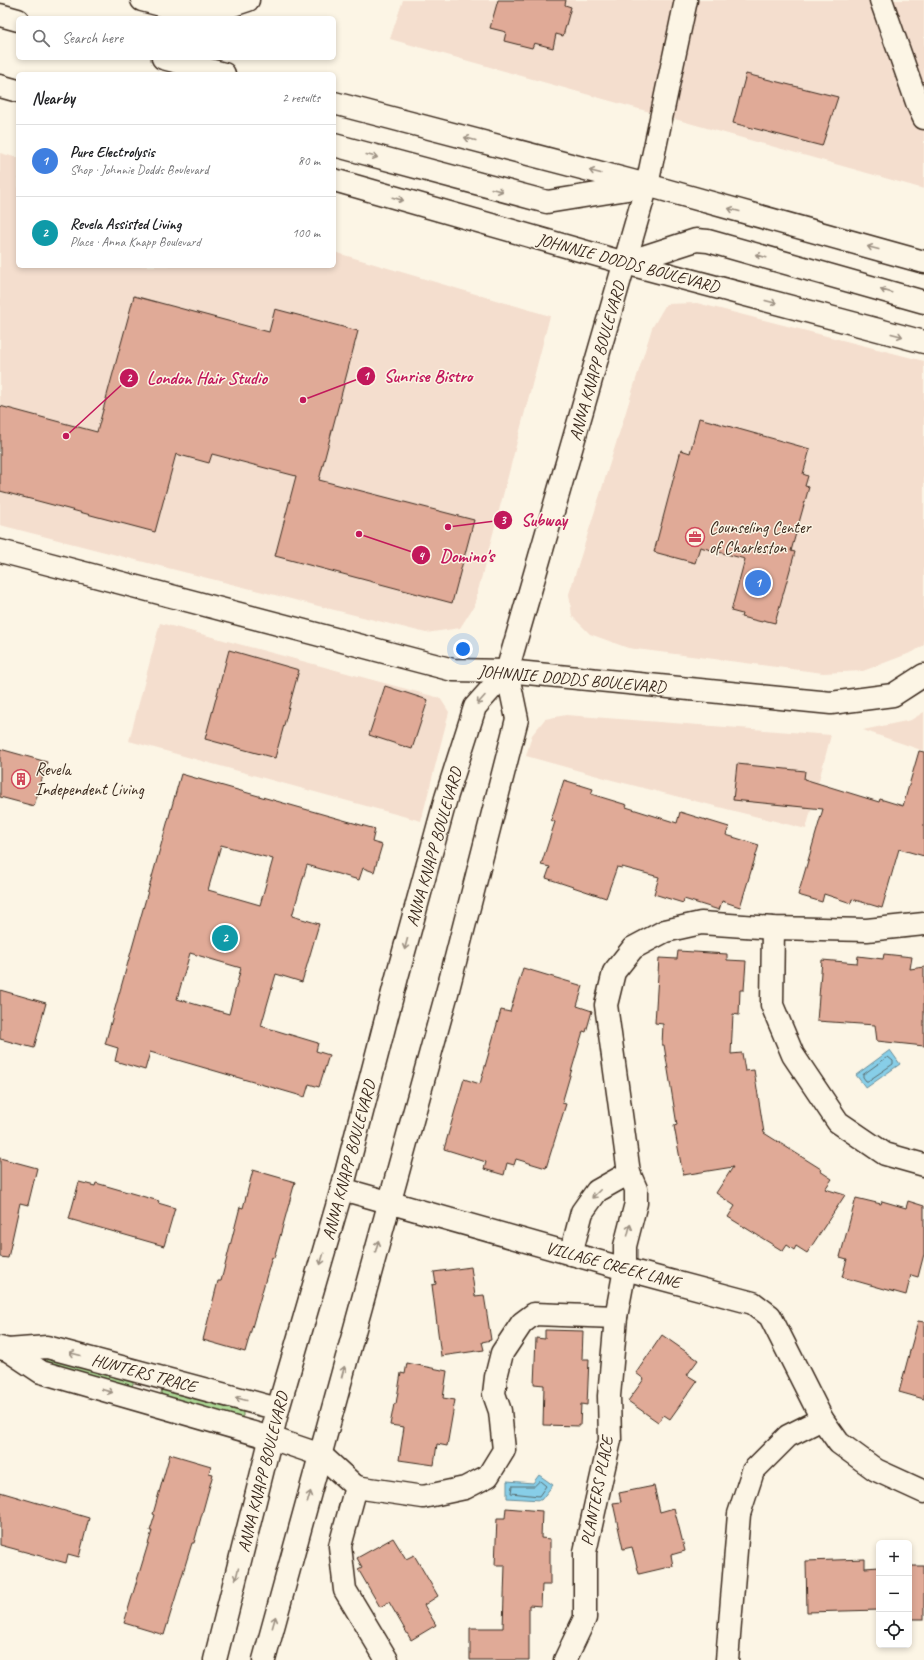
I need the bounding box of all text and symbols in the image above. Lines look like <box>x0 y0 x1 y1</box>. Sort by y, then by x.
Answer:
search box <box>16 16 336 60</box>
icon: search <box>30 27 52 49</box>
text: Search here <box>62 29 123 48</box>
text: Nearby <box>32 88 75 109</box>
text: 2 results <box>282 90 320 106</box>
one-way arrow <box>463 135 476 142</box>
text: Pure Electrolysis <box>70 143 155 162</box>
one-way arrow <box>365 152 378 160</box>
text: 1 <box>42 153 48 169</box>
text: 80 m <box>298 153 320 169</box>
text: Shop · Johnnie Dodds Boulevard <box>70 162 209 178</box>
one-way arrow <box>589 168 602 175</box>
one-way arrow <box>490 187 503 194</box>
one-way arrow <box>392 196 405 203</box>
one-way arrow <box>728 205 741 213</box>
text: Revela Assisted Living <box>70 215 181 234</box>
text: 2 <box>42 225 48 241</box>
text: 100 m <box>292 225 320 241</box>
street label: JOHNNIE DODDS BOULEVARD <box>534 228 723 298</box>
text: Place · Anna Knapp Boulevard <box>70 234 201 250</box>
one-way arrow <box>867 244 880 251</box>
one-way arrow <box>755 252 768 259</box>
street label: ANNA KNAPP BOULEVARD <box>564 278 630 443</box>
one-way arrow <box>880 287 893 295</box>
one-way arrow <box>765 299 778 306</box>
one-way arrow <box>890 332 903 339</box>
callout: Sunrise Bistro <box>356 361 481 391</box>
callout: London Hair Studio <box>119 363 275 393</box>
text: Sunrise Bistro <box>384 365 474 387</box>
text: London Hair Studio <box>147 367 268 389</box>
text: 1 <box>363 368 370 384</box>
text: 2 <box>126 370 133 386</box>
callout: Subway <box>493 505 575 535</box>
text: Subway <box>521 509 569 531</box>
text: 3 <box>500 512 507 528</box>
place label: Counseling Center of Charleston <box>709 517 812 558</box>
office icon: Counseling Center of Charleston <box>684 526 706 548</box>
callout: Domino's <box>411 540 502 570</box>
text: Domino's <box>440 545 496 567</box>
text: 4 <box>418 548 425 564</box>
pin: 1 <box>745 568 771 598</box>
your location <box>453 639 473 659</box>
street label: JOHNNIE DODDS BOULEVARD <box>477 660 669 698</box>
one-way arrow <box>477 695 486 706</box>
place label: Revela Independent Living <box>35 759 145 800</box>
street label: ANNA KNAPP BOULEVARD <box>401 764 467 929</box>
building icon: Revela Independent Living <box>10 768 32 790</box>
pin: 2 <box>212 923 238 953</box>
one-way arrow <box>402 937 409 950</box>
street label: ANNA KNAPP BOULEVARD <box>318 1077 381 1242</box>
one-way arrow <box>591 1189 601 1199</box>
one-way arrow <box>626 1224 633 1237</box>
street label: VILLAGE CREEK LANE <box>543 1237 685 1294</box>
one-way arrow <box>374 1240 381 1253</box>
one-way arrow <box>318 1252 325 1265</box>
street label: HUNTERS TRACE <box>89 1349 201 1398</box>
one-way arrow <box>68 1350 81 1357</box>
one-way arrow <box>340 1365 347 1378</box>
one-way arrow <box>101 1388 114 1395</box>
street label: ANNA KNAPP BOULEVARD <box>233 1389 293 1554</box>
one-way arrow <box>234 1395 247 1402</box>
street label: PLANTERS PLACE <box>576 1433 618 1547</box>
one-way arrow <box>306 1491 313 1504</box>
map controls <box>876 1540 912 1648</box>
button: + <box>876 1540 912 1576</box>
one-way arrow <box>233 1567 240 1580</box>
button: − <box>876 1576 912 1612</box>
button: locate <box>876 1612 912 1648</box>
one-way arrow <box>271 1616 278 1629</box>

